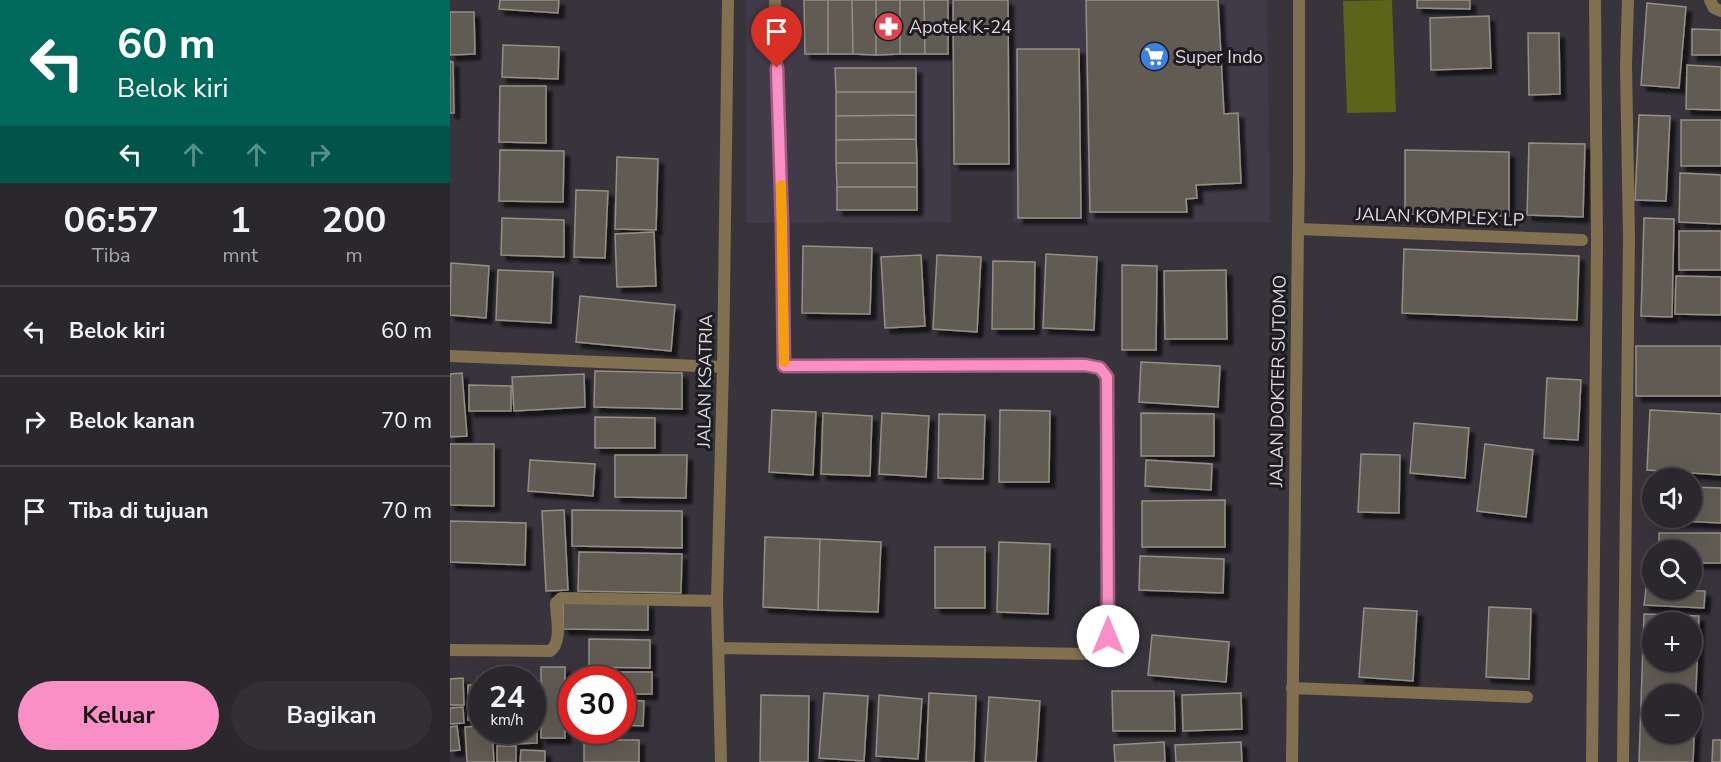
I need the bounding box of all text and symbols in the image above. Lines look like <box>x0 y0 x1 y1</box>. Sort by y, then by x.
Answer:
pin <box>751 6 802 68</box>
pharmacy icon: Apotek K-24 <box>872 11 904 43</box>
icon: arrive <box>760 15 793 48</box>
place label: Apotek K-24 <box>909 15 1012 39</box>
text: 60 m <box>117 16 216 73</box>
icon: left <box>18 24 96 102</box>
supermarket icon: Super Indo <box>1138 41 1170 73</box>
place label: Super Indo <box>1175 45 1263 69</box>
text: Belok kiri <box>117 70 229 107</box>
icon: left <box>114 138 147 171</box>
icon: ahead <box>177 138 210 171</box>
icon: ahead <box>240 138 273 171</box>
icon: right <box>303 138 336 171</box>
text: 06:57 <box>64 196 159 245</box>
text: 1 <box>229 196 251 245</box>
text: 200 <box>322 196 386 245</box>
street label: JALAN KOMPLEX LP <box>1354 202 1525 232</box>
text: Tiba <box>92 242 131 269</box>
text: mnt <box>223 242 258 269</box>
text: m <box>345 242 363 269</box>
street label: JALAN DOKTER SUTOMO <box>1264 275 1292 488</box>
street label: JALAN KSATRIA <box>692 314 718 449</box>
icon: left <box>18 315 51 348</box>
text: Belok kiri <box>69 316 165 346</box>
text: 60 m <box>381 316 432 346</box>
icon: right <box>18 405 51 438</box>
text: Belok kanan <box>69 406 195 436</box>
text: 70 m <box>381 406 432 436</box>
map controls <box>1642 468 1702 744</box>
button: sound <box>1642 468 1702 528</box>
icon: arrive <box>18 495 51 528</box>
text: Tiba di tujuan <box>69 496 209 526</box>
text: 70 m <box>381 496 432 526</box>
button: search <box>1642 540 1702 600</box>
position arrow <box>1076 604 1140 668</box>
button: + <box>1642 612 1702 672</box>
speed limit sign: 30 <box>558 666 636 744</box>
text: 24 <box>489 677 525 718</box>
button: Keluar <box>18 681 219 750</box>
button: Bagikan <box>231 681 432 750</box>
button: − <box>1642 684 1702 744</box>
text: km/h <box>490 710 524 730</box>

